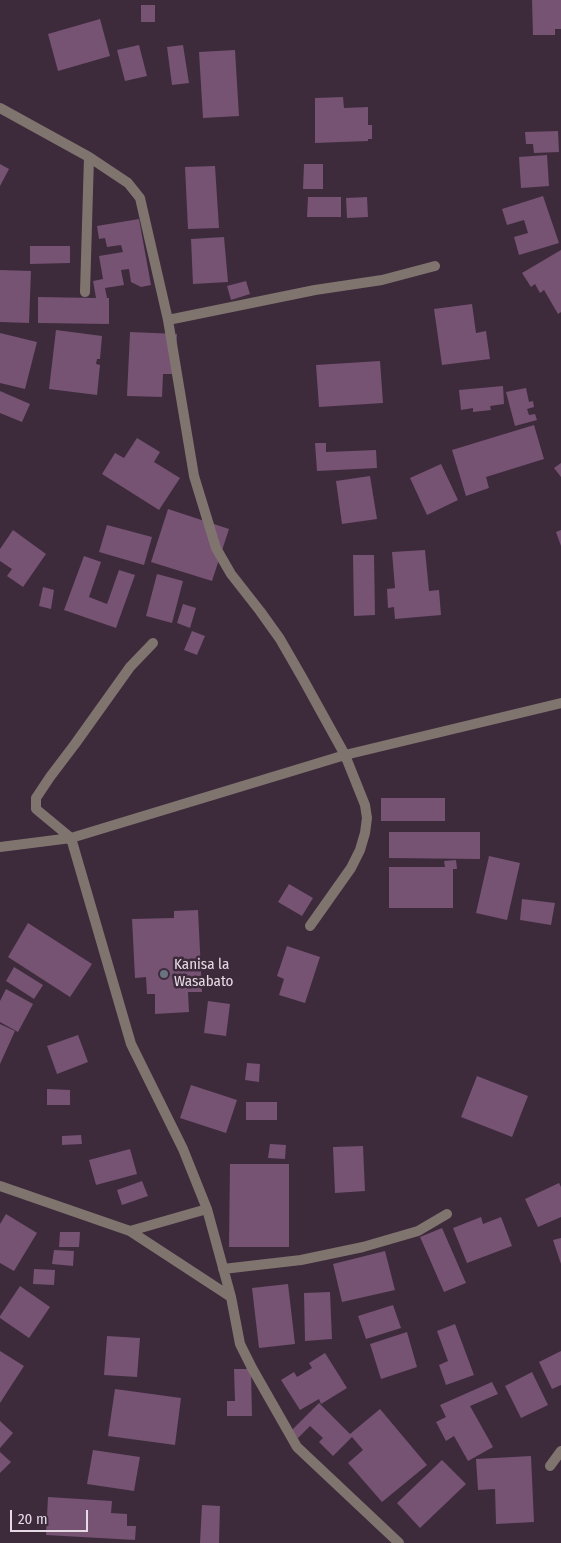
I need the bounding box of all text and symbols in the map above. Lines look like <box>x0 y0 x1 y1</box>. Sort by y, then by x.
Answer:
place label: Kanisa la Wasabato <box>174 956 233 991</box>
marker: Kanisa la Wasabato <box>158 968 170 980</box>
scale bar <box>12 1500 90 1532</box>
text: 20 m <box>18 1510 48 1528</box>

